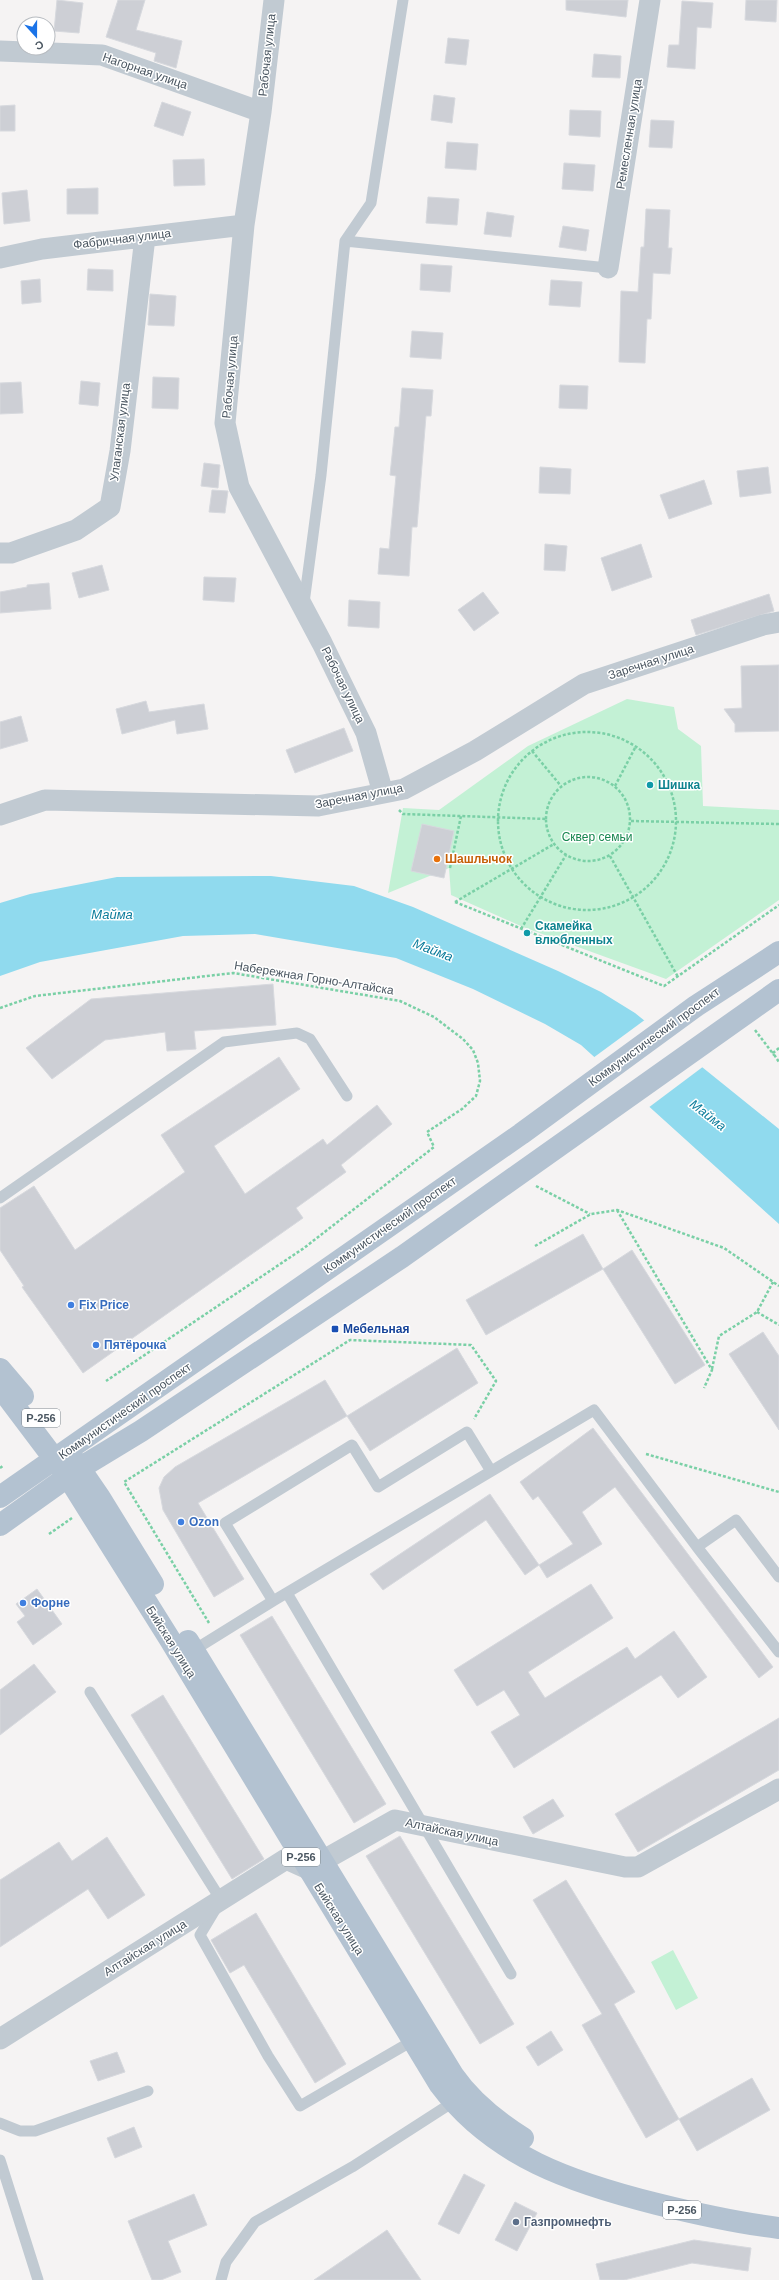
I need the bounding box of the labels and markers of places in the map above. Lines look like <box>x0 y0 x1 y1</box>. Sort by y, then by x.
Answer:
place label: Шишка <box>658 778 700 792</box>
marker: Шишка <box>645 780 655 790</box>
place label: Шашлычок <box>445 852 513 866</box>
marker: Шашлычок <box>432 854 442 864</box>
place label: Скамейка влюбленных <box>535 919 613 947</box>
marker: Скамейка влюбленных <box>522 928 532 938</box>
place label: Fix Price <box>79 1298 129 1312</box>
marker: Fix Price <box>66 1300 76 1310</box>
place label: Мебельная <box>343 1322 410 1336</box>
marker: Мебельная <box>330 1324 340 1334</box>
place label: Пятёрочка <box>104 1338 167 1352</box>
marker: Пятёрочка <box>91 1340 101 1350</box>
place label: Ozon <box>189 1515 219 1529</box>
marker: Ozon <box>176 1517 186 1527</box>
place label: Форне <box>31 1596 70 1610</box>
marker: Форне <box>18 1598 28 1608</box>
place label: Газпромнефть <box>524 2215 612 2229</box>
marker: Газпромнефть <box>511 2217 521 2227</box>

